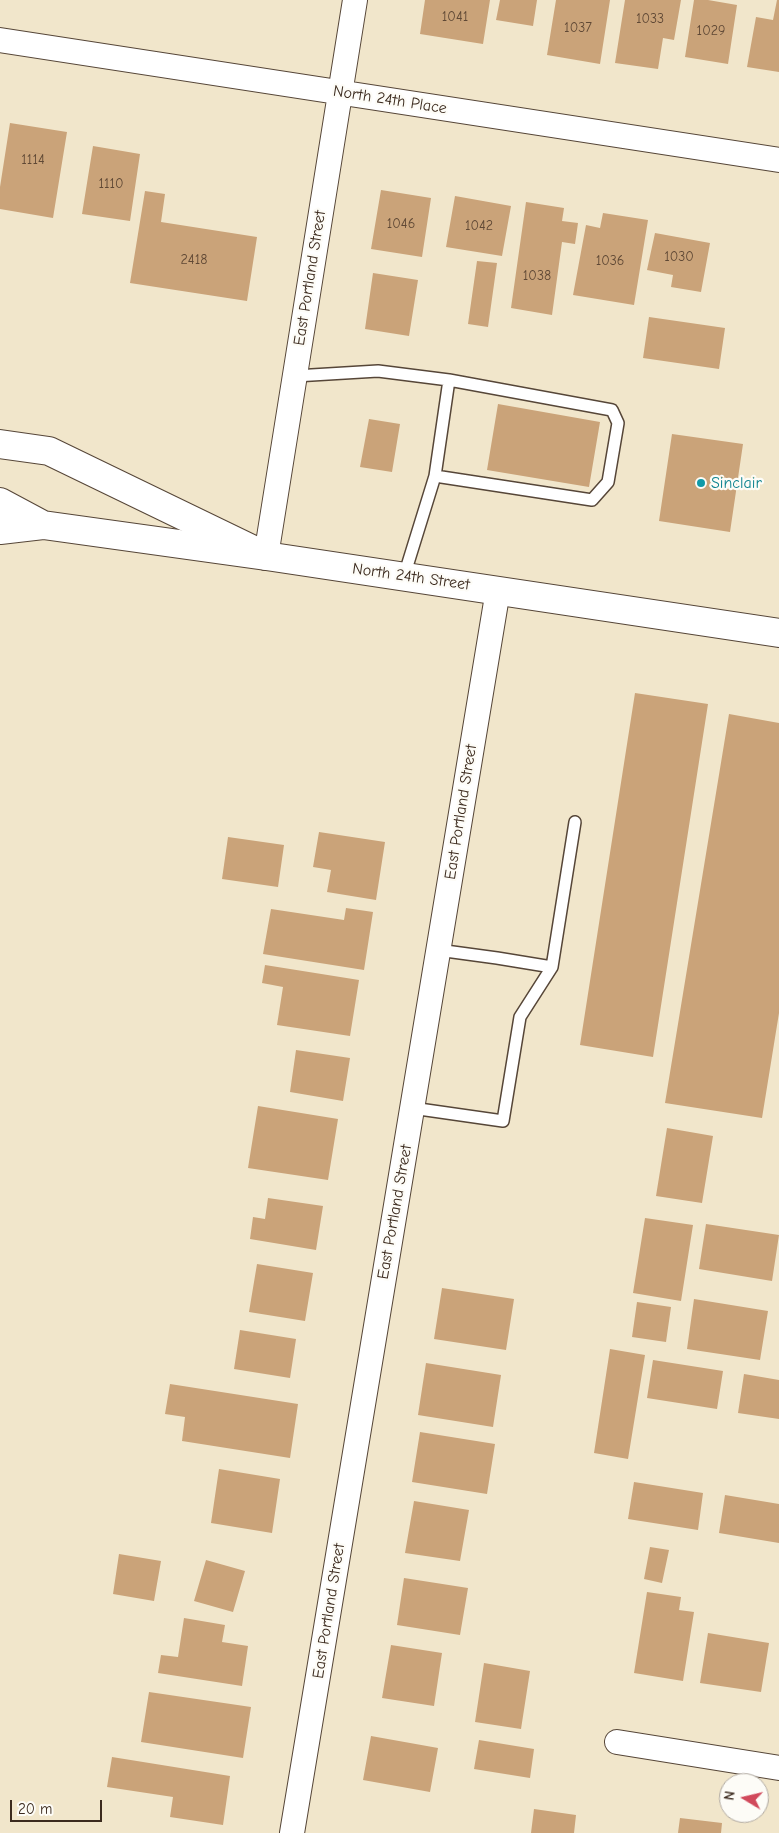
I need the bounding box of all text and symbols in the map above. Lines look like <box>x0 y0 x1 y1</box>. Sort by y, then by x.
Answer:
house number: 1041 <box>442 9 468 25</box>
house number: 1033 <box>636 11 664 27</box>
house number: 1037 <box>564 20 592 36</box>
house number: 1029 <box>697 23 725 39</box>
street label: North 24th Place <box>332 82 448 118</box>
house number: 1114 <box>21 152 45 168</box>
house number: 1110 <box>98 176 124 192</box>
street label: East Portland Street <box>290 209 330 347</box>
house number: 1046 <box>387 216 415 232</box>
house number: 1042 <box>465 218 493 234</box>
house number: 1030 <box>664 249 694 265</box>
house number: 2418 <box>181 252 207 268</box>
house number: 1036 <box>596 253 624 269</box>
house number: 1038 <box>523 268 551 284</box>
place label: Sinclair <box>711 473 762 493</box>
marker: Sinclair <box>695 477 707 489</box>
street label: North 24th Street <box>351 559 471 595</box>
street label: East Portland Street <box>441 743 481 881</box>
street label: East Portland Street <box>374 1143 416 1281</box>
street label: East Portland Street <box>309 1542 349 1680</box>
north arrow <box>719 1773 769 1823</box>
scale bar <box>12 1790 105 1822</box>
text: N <box>721 1790 739 1802</box>
text: 20 m <box>18 1800 52 1818</box>

